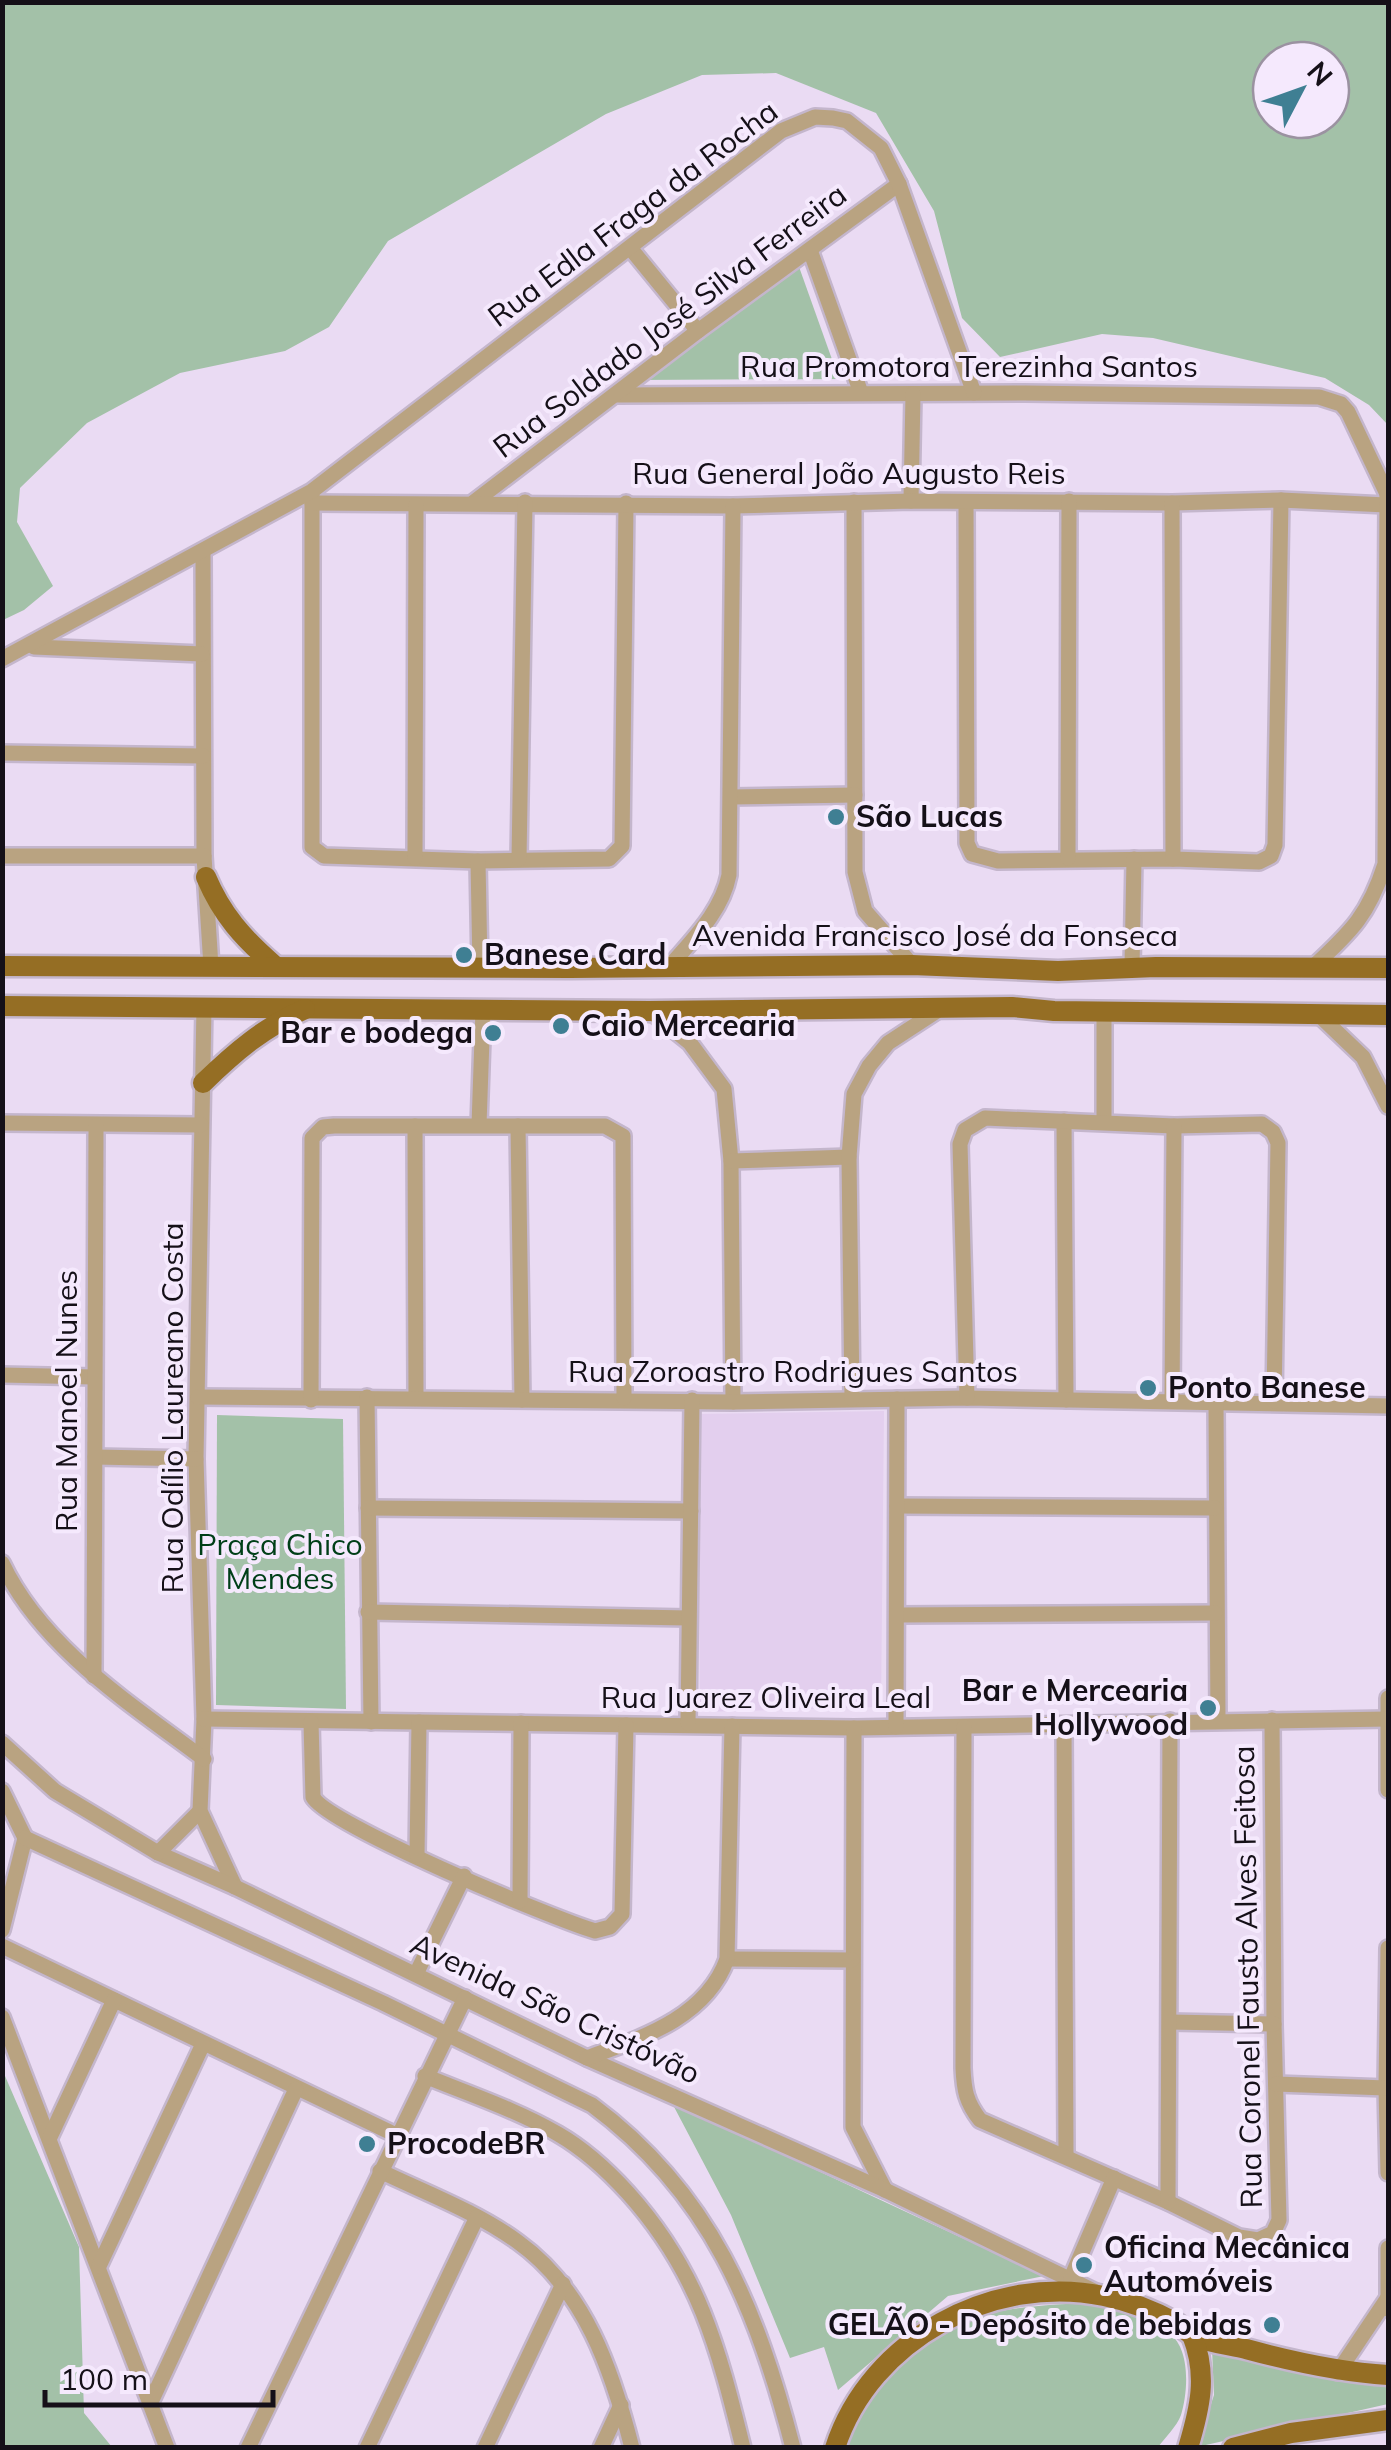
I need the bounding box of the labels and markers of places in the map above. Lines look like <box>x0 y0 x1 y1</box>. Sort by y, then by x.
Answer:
place label: São Lucas <box>856 797 1003 835</box>
marker: São Lucas <box>825 806 847 828</box>
place label: Banese Card <box>484 935 666 973</box>
marker: Banese Card <box>453 944 475 966</box>
place label: Caio Mercearia <box>581 1006 796 1044</box>
place label: Bar e bodega <box>280 1013 473 1051</box>
marker: Caio Mercearia <box>550 1015 572 1037</box>
marker: Bar e bodega <box>482 1022 504 1044</box>
place label: Ponto Banese <box>1168 1368 1366 1406</box>
marker: Ponto Banese <box>1137 1377 1159 1399</box>
place label: Bar e Mercearia Hollywood <box>962 1671 1188 1743</box>
marker: Bar e Mercearia Hollywood <box>1197 1697 1219 1719</box>
place label: ProcodeBR <box>387 2124 545 2162</box>
marker: ProcodeBR <box>356 2133 378 2155</box>
place label: Oficina Mecânica Automóveis <box>1104 2228 1350 2300</box>
marker: Oficina Mecânica Automóveis <box>1073 2254 1095 2276</box>
place label: GELÃO - Depósito de bebidas <box>828 2305 1252 2343</box>
marker: GELÃO - Depósito de bebidas <box>1261 2314 1283 2336</box>

